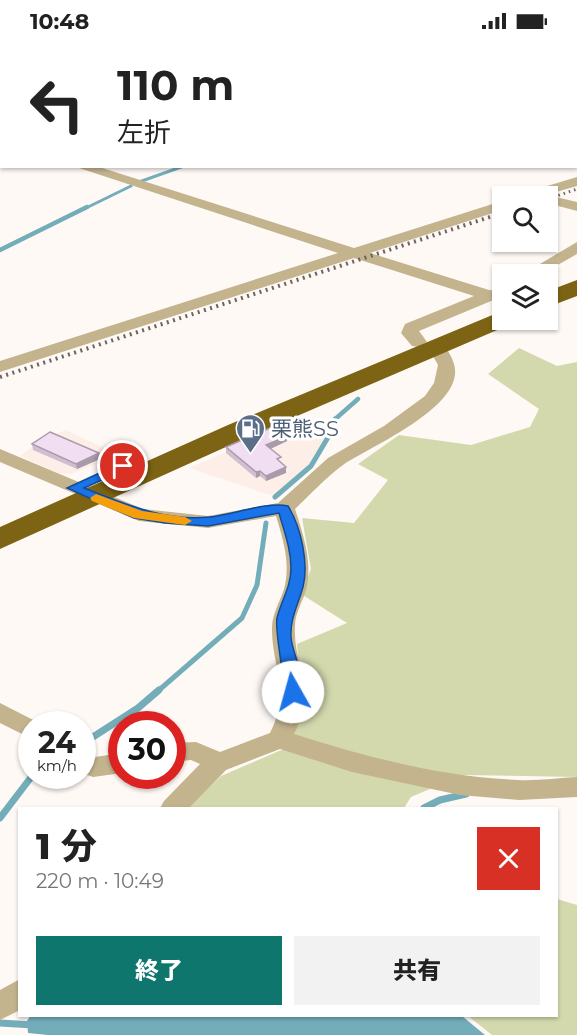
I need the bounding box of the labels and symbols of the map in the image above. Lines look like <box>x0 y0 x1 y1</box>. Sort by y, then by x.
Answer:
fuel station icon: 栗熊SS <box>234 412 266 454</box>
place label: 栗熊SS <box>271 416 339 441</box>
pin <box>97 440 148 491</box>
position arrow <box>261 660 325 724</box>
speed limit sign: 30 <box>108 711 186 789</box>

